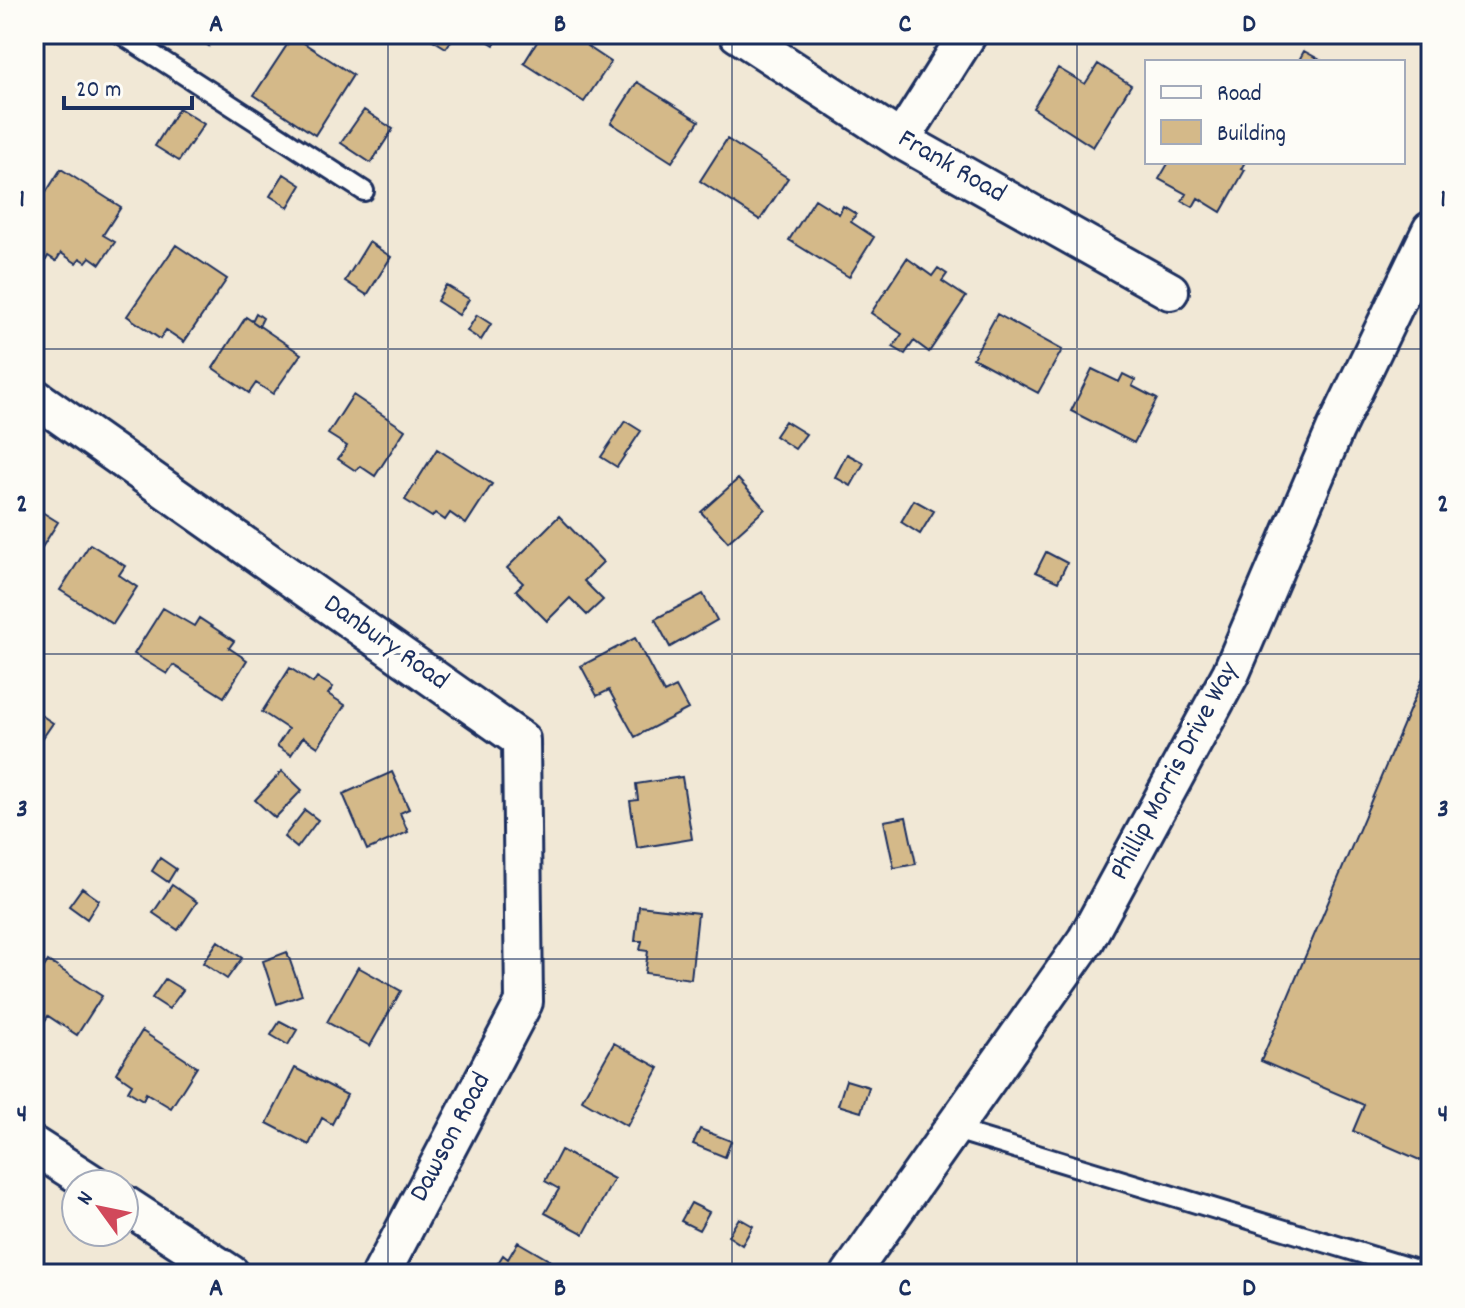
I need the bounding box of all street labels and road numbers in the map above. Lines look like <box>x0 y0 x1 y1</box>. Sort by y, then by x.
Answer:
street label: Frank Road <box>889 121 1013 215</box>
street label: Danbury Road <box>314 586 456 702</box>
street label: Phillip Morris Drive Way <box>1101 655 1251 888</box>
street label: Dawson Road <box>401 1066 503 1210</box>

